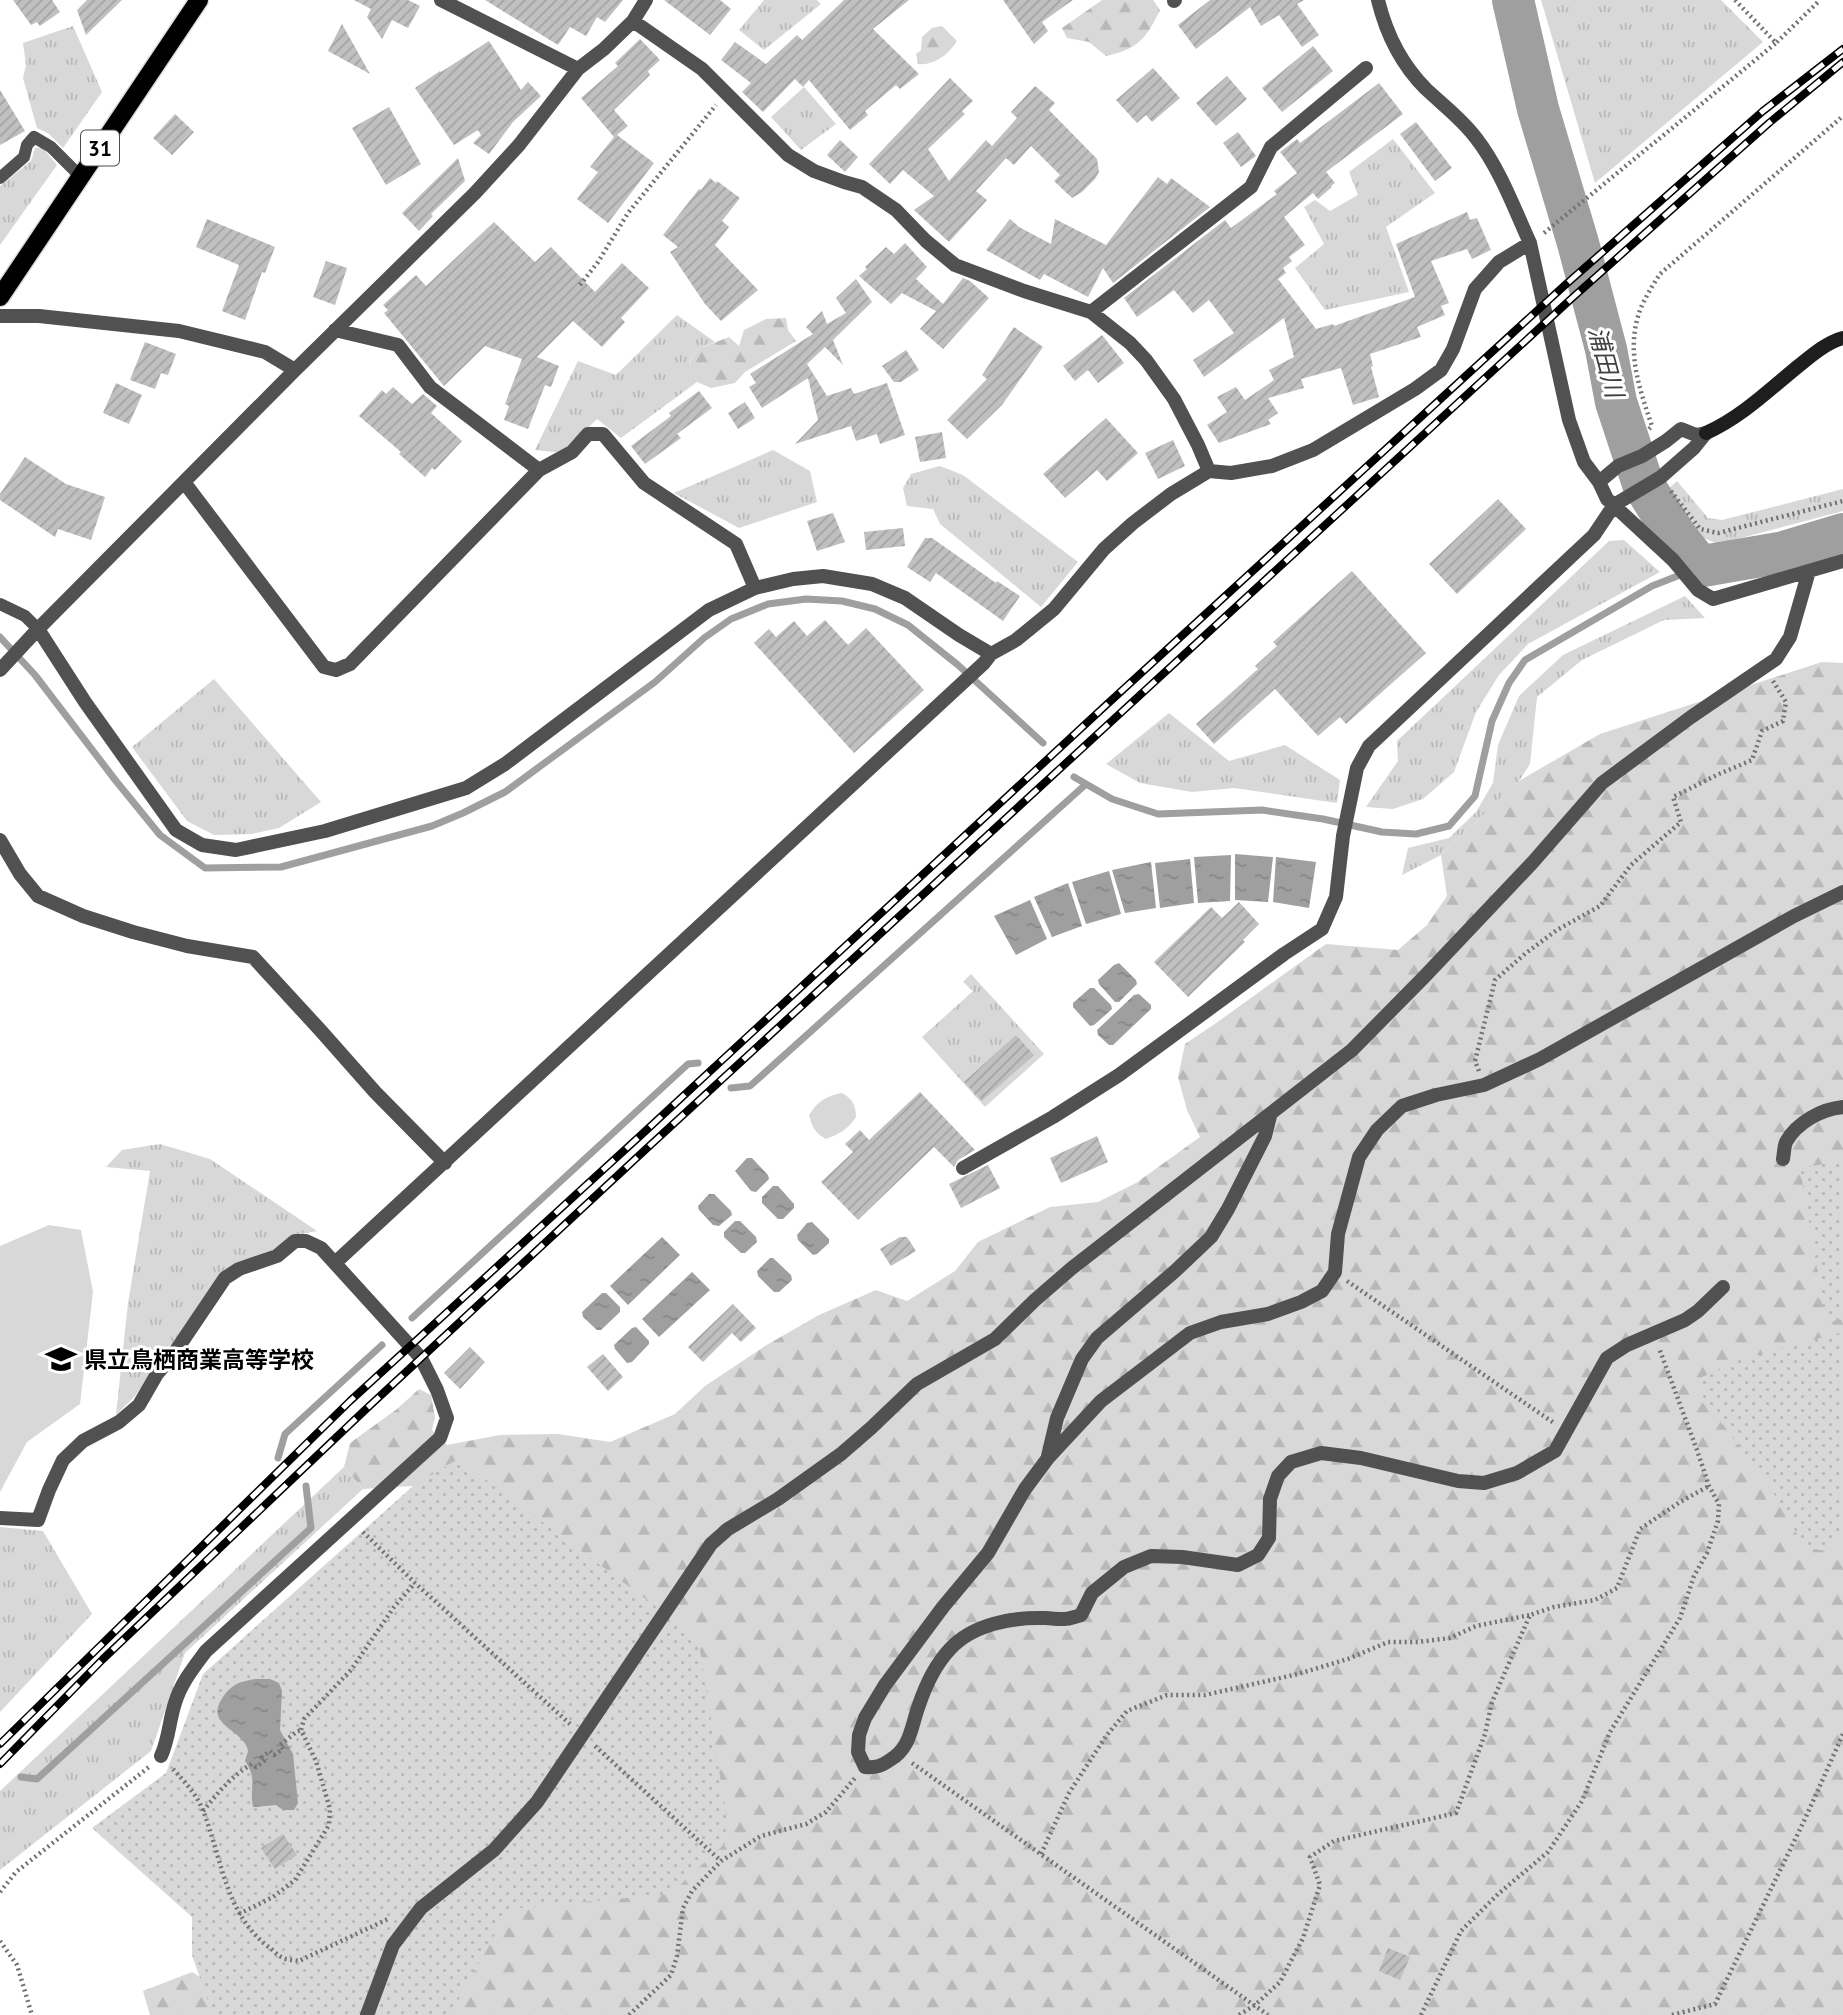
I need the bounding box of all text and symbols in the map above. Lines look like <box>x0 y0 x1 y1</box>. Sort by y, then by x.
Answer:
road number: 31 <box>81 130 119 166</box>
water label: 浦田川 <box>1582 323 1631 404</box>
school or university icon: 県立鳥栖商業高等学校 <box>44 1342 78 1376</box>
place label: 県立鳥栖商業高等学校 <box>84 1345 314 1374</box>

